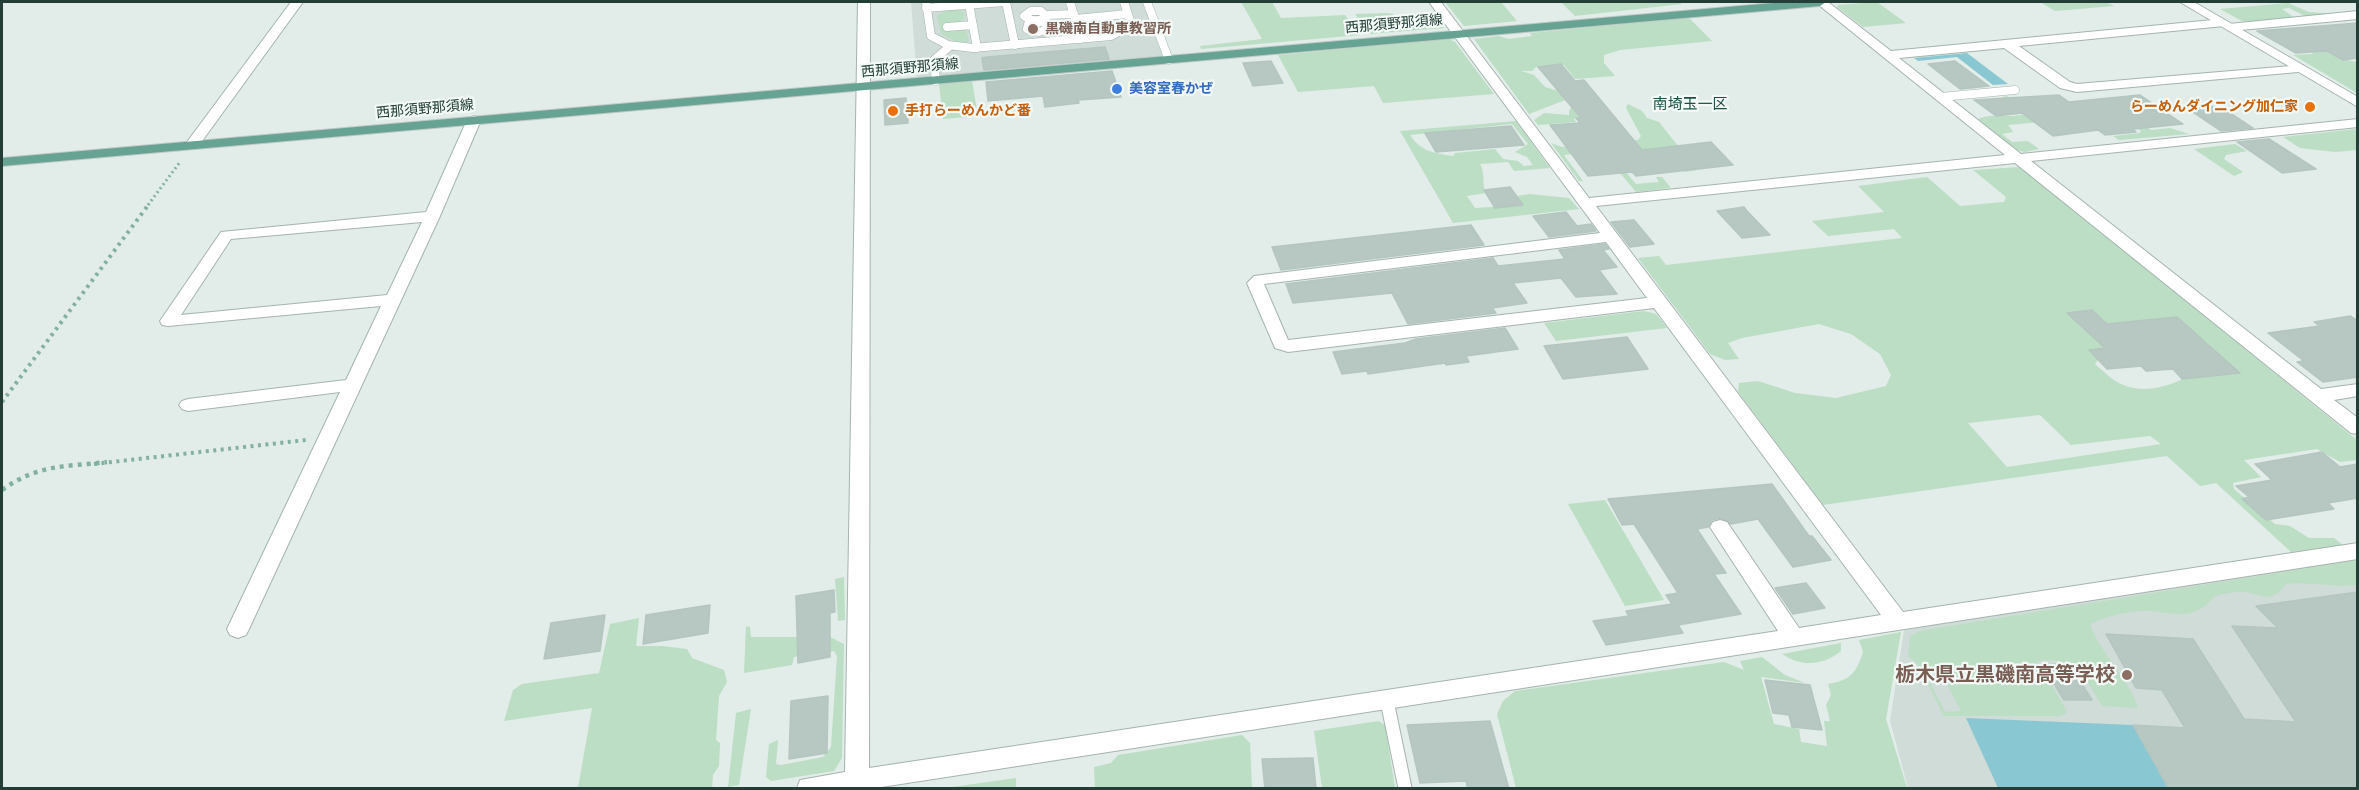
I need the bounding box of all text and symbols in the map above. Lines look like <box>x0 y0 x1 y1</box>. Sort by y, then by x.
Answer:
street label: 西那須野那須線 <box>1344 11 1444 37</box>
place label: 黒磯南自動車教習所 <box>1045 21 1171 37</box>
marker: 黒磯南自動車教習所 <box>1026 22 1040 36</box>
street label: 西那須野那須線 <box>860 55 960 81</box>
place label: 美容室春かぜ <box>1129 81 1213 97</box>
marker: 美容室春かぜ <box>1110 82 1124 96</box>
district label: 南埼玉一区 <box>1653 95 1727 113</box>
street label: 西那須野那須線 <box>375 96 475 122</box>
place label: らーめんダイニング加仁家 <box>2130 99 2298 115</box>
marker: らーめんダイニング加仁家 <box>2303 100 2317 114</box>
place label: 手打らーめんかど番 <box>905 103 1031 119</box>
marker: 手打らーめんかど番 <box>886 104 900 118</box>
place label: 栃木県立黒磯南高等学校 <box>1895 663 2115 687</box>
marker: 栃木県立黒磯南高等学校 <box>2120 668 2134 682</box>

